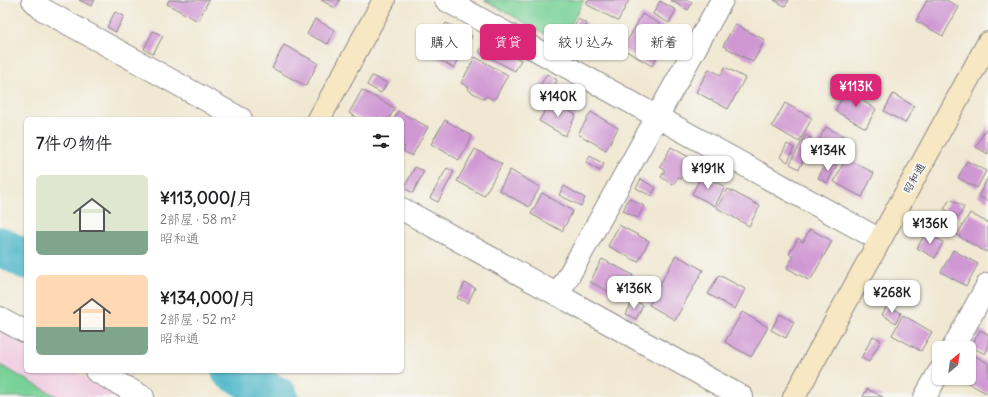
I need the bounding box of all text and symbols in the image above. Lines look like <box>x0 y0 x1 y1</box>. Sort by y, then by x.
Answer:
chip: 購入 <box>416 24 472 60</box>
chip: 賃貸 <box>480 24 536 60</box>
chip: 絞り込み <box>544 24 628 60</box>
chip: 新着 <box>636 24 692 60</box>
pin: ¥113K <box>828 74 884 108</box>
text: ¥113K <box>839 78 873 95</box>
pin: ¥140K <box>530 84 586 118</box>
text: ¥140K <box>540 88 576 105</box>
icon: filters <box>370 130 392 152</box>
text: 7件の物件 <box>36 132 112 154</box>
pin: ¥134K <box>800 138 856 172</box>
text: ¥134K <box>810 142 846 159</box>
pin: ¥191K <box>680 156 736 190</box>
text: ¥191K <box>691 160 725 177</box>
street label: 昭和通 <box>900 160 928 196</box>
text: ¥113,000/月 <box>160 187 253 209</box>
icon: home <box>68 191 116 239</box>
text: 2部屋 · 58 m² <box>160 211 237 228</box>
pin: ¥136K <box>902 211 958 245</box>
text: ¥136K <box>912 215 948 232</box>
text: 昭和通 <box>160 230 199 247</box>
pin: ¥136K <box>606 276 662 310</box>
text: ¥136K <box>616 280 652 297</box>
pin: ¥268K <box>864 280 920 314</box>
text: ¥268K <box>873 284 911 301</box>
text: ¥134,000/月 <box>160 287 256 309</box>
icon: home <box>68 291 116 339</box>
text: 2部屋 · 52 m² <box>160 311 236 328</box>
text: 昭和通 <box>160 330 199 347</box>
north arrow <box>932 341 976 385</box>
map controls <box>932 341 976 385</box>

